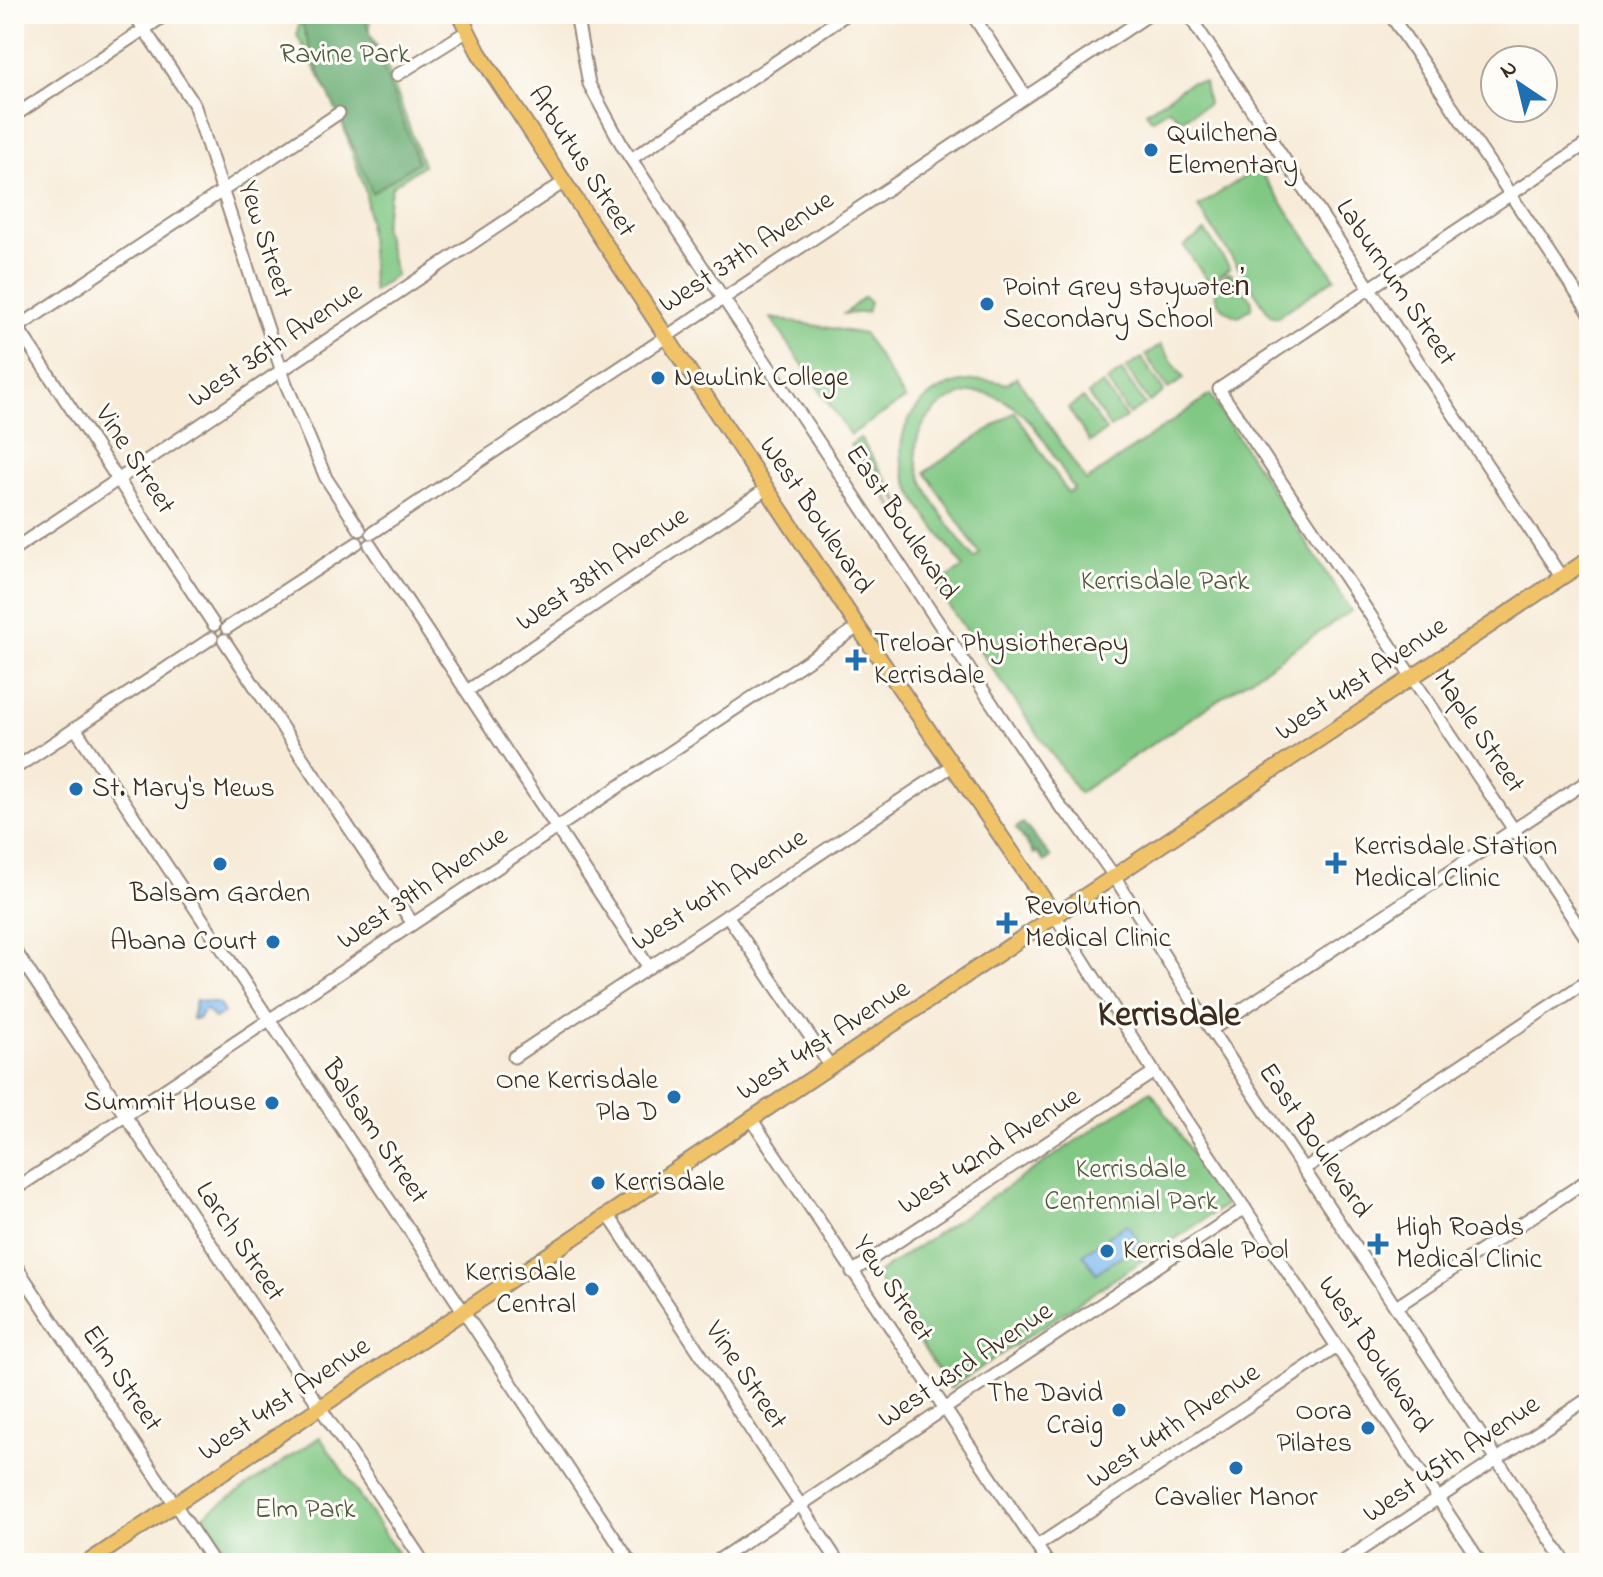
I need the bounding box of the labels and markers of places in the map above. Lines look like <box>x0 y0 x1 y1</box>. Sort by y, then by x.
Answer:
place label: Quilchena Elementary <box>1167 114 1298 187</box>
marker: Quilchena Elementary <box>1142 141 1160 159</box>
place label: Point Grey stəywəte:n̓ Secondary School <box>1003 267 1250 341</box>
marker: Point Grey stəywəte:n̓ Secondary School <box>978 295 996 313</box>
place label: NewLink College <box>674 358 849 399</box>
marker: NewLink College <box>649 369 667 387</box>
place label: Treloar Physiotherapy Kerrisdale <box>874 624 1128 697</box>
marker: Treloar Physiotherapy Kerrisdale <box>845 649 867 671</box>
place label: St. Mary's Mews <box>92 769 275 810</box>
marker: St. Mary's Mews <box>67 780 85 798</box>
place label: Kerrisdale Station Medical Clinic <box>1354 827 1557 900</box>
marker: Kerrisdale Station Medical Clinic <box>1325 852 1347 874</box>
marker: Balsam Garden <box>211 855 229 873</box>
place label: Balsam Garden <box>129 874 310 915</box>
place label: Revolution Medical Clinic <box>1025 887 1172 960</box>
marker: Revolution Medical Clinic <box>996 912 1018 934</box>
place label: Abana Court <box>110 922 257 963</box>
marker: Abana Court <box>264 933 282 951</box>
place label: One Kerrisdale Pla D <box>495 1061 658 1134</box>
place label: Summit House <box>84 1083 256 1124</box>
marker: One Kerrisdale Pla D <box>665 1088 683 1106</box>
marker: Summit House <box>263 1094 281 1112</box>
place label: Kerrisdale <box>614 1163 725 1204</box>
marker: Kerrisdale <box>589 1174 607 1192</box>
place label: High Roads Medical Clinic <box>1396 1208 1543 1281</box>
place label: Kerrisdale Pool <box>1123 1231 1288 1272</box>
marker: High Roads Medical Clinic <box>1367 1233 1389 1255</box>
marker: Kerrisdale Pool <box>1098 1242 1116 1260</box>
place label: Kerrisdale Central <box>465 1253 576 1326</box>
marker: Kerrisdale Central <box>583 1280 601 1298</box>
place label: The David Craig <box>987 1374 1103 1447</box>
place label: Oora Pilates <box>1276 1392 1352 1465</box>
marker: The David Craig <box>1110 1401 1128 1419</box>
marker: Oora Pilates <box>1359 1419 1377 1437</box>
marker: Cavalier Manor <box>1227 1459 1245 1477</box>
place label: Cavalier Manor <box>1154 1478 1318 1519</box>

